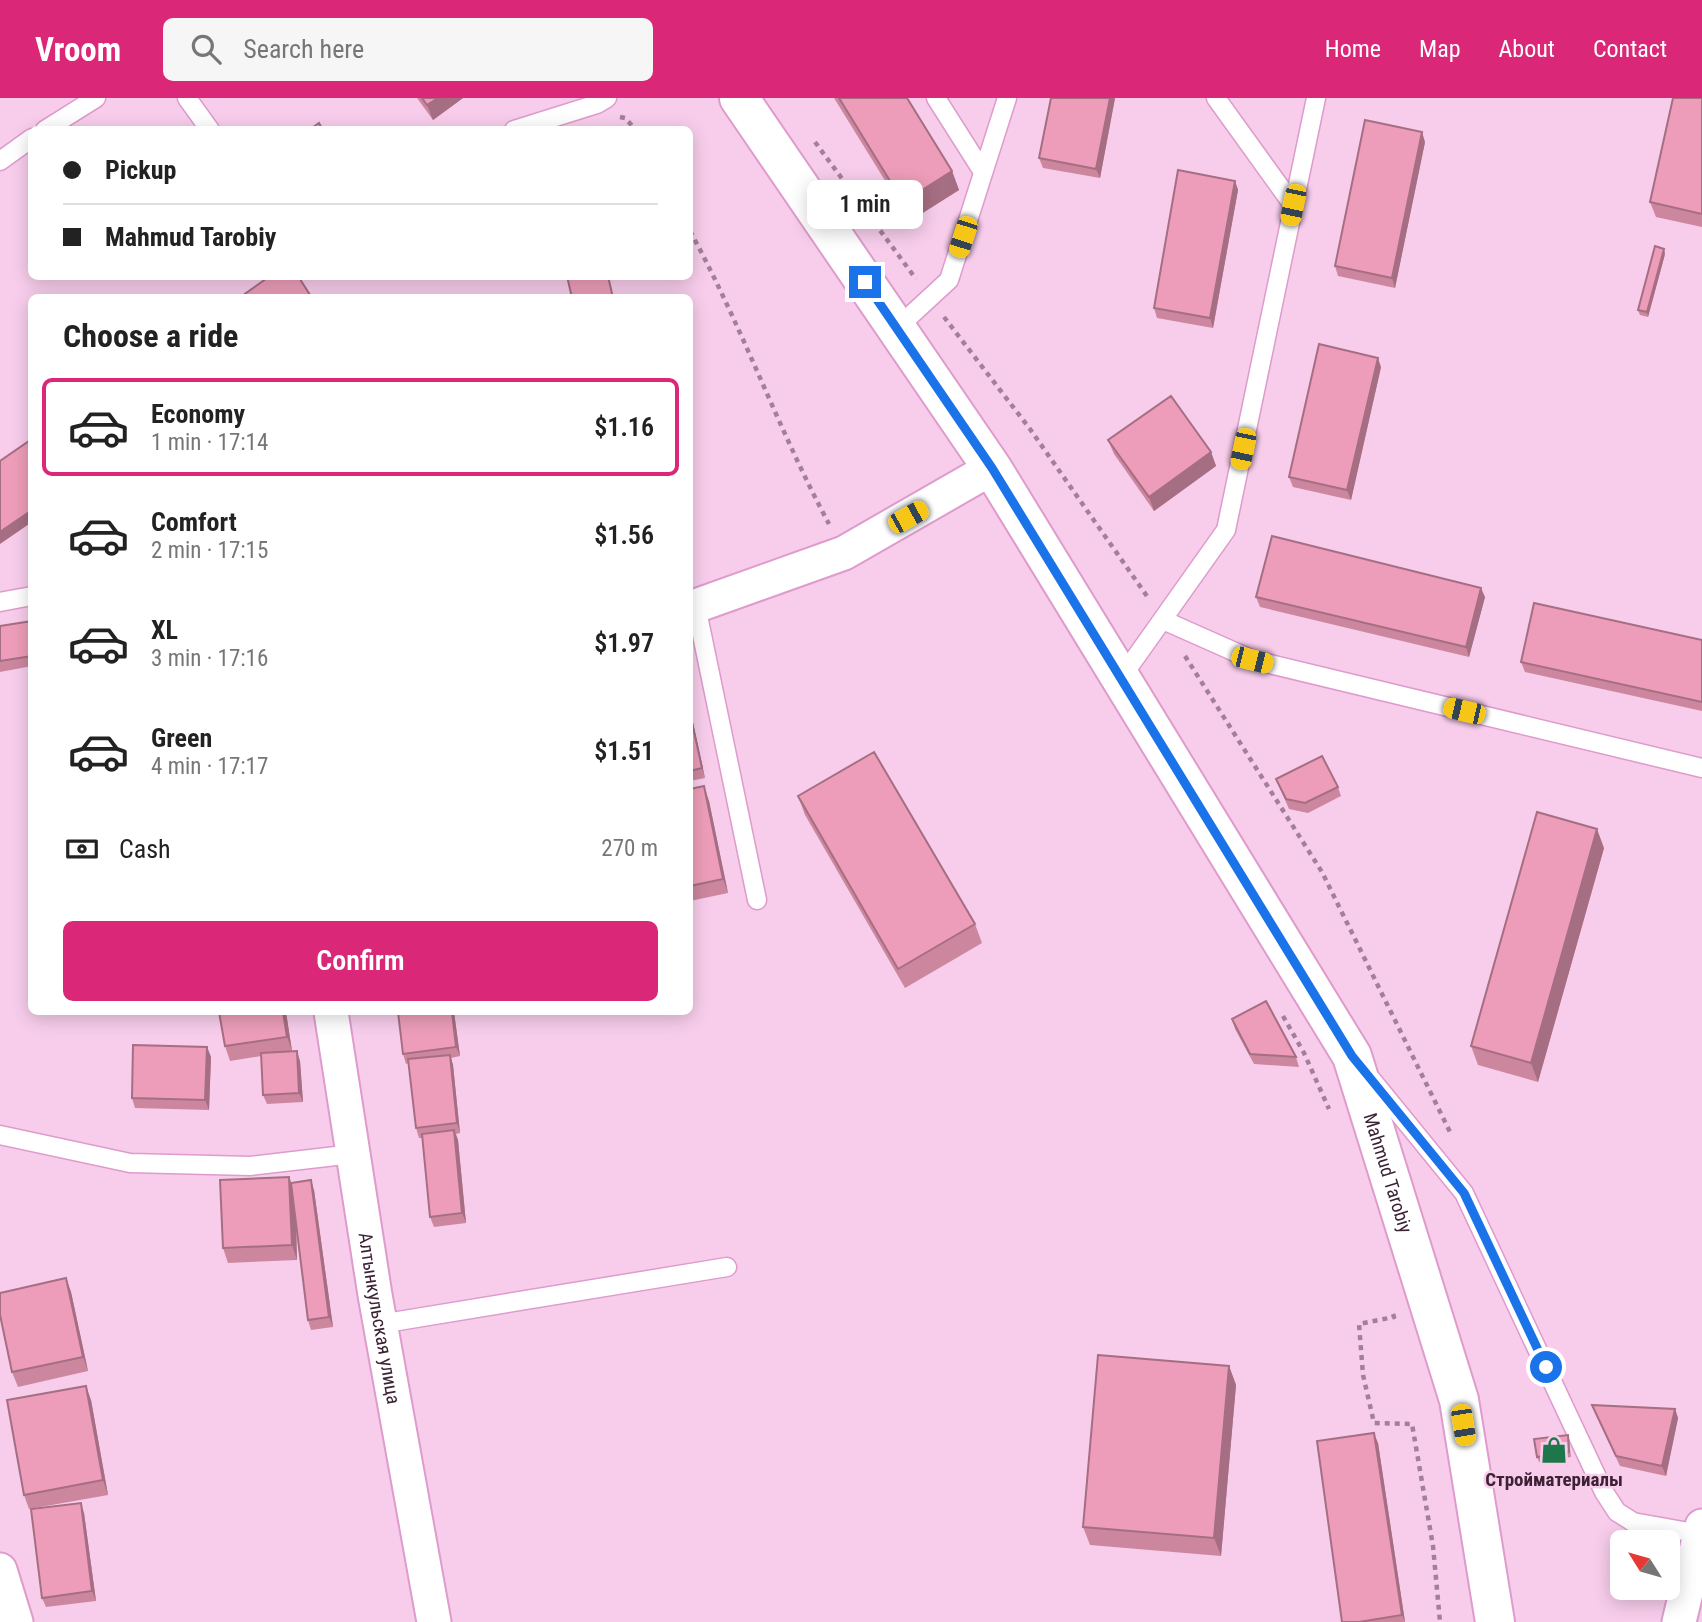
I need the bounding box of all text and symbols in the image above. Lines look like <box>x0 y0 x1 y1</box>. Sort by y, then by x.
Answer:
search box <box>163 18 653 81</box>
text: Vroom <box>35 30 121 69</box>
icon: search <box>187 30 225 68</box>
text: Search here <box>243 34 364 64</box>
text: Home <box>1325 35 1381 63</box>
text: Map <box>1419 35 1461 63</box>
text: About <box>1499 35 1555 63</box>
text: Contact <box>1593 35 1667 63</box>
text: Pickup <box>105 155 176 185</box>
callout: 1 min <box>807 180 923 230</box>
car <box>1279 182 1308 228</box>
text: 1 min <box>840 191 890 218</box>
car <box>947 214 980 260</box>
text: Mahmud Tarobiy <box>105 222 276 252</box>
route end <box>849 266 881 298</box>
text: Choose a ride <box>63 317 238 355</box>
icon: car <box>67 396 130 459</box>
text: Economy <box>151 399 245 429</box>
text: $1.16 <box>594 412 654 442</box>
car <box>1229 426 1258 472</box>
text: 1 min · 17:14 <box>151 429 268 456</box>
car <box>885 498 932 536</box>
icon: car <box>67 504 130 567</box>
text: Comfort <box>151 507 237 537</box>
text: $1.56 <box>594 520 654 550</box>
text: 2 min · 17:15 <box>151 537 268 564</box>
icon: car <box>67 612 130 675</box>
text: XL <box>151 615 178 645</box>
text: $1.97 <box>594 628 654 658</box>
text: 3 min · 17:16 <box>151 645 268 672</box>
car <box>1230 645 1275 675</box>
car <box>1442 696 1487 726</box>
icon: car <box>67 720 130 783</box>
text: Green <box>151 723 212 753</box>
text: $1.51 <box>594 736 654 766</box>
text: 4 min · 17:17 <box>151 753 268 780</box>
icon: cash <box>63 830 101 868</box>
text: Cash <box>119 834 171 864</box>
text: 270 m <box>601 835 658 862</box>
button: Confirm <box>63 921 658 1001</box>
street label: Mahmud Tarobiy <box>1358 1110 1417 1236</box>
street label: Алтынкульская улица <box>353 1231 405 1406</box>
route start <box>1530 1351 1562 1383</box>
car <box>1450 1403 1477 1447</box>
shop icon: Стройматериалы <box>1539 1435 1569 1465</box>
place label: Стройматериалы <box>1485 1468 1623 1491</box>
north arrow <box>1610 1530 1680 1600</box>
map controls <box>1610 1530 1680 1600</box>

